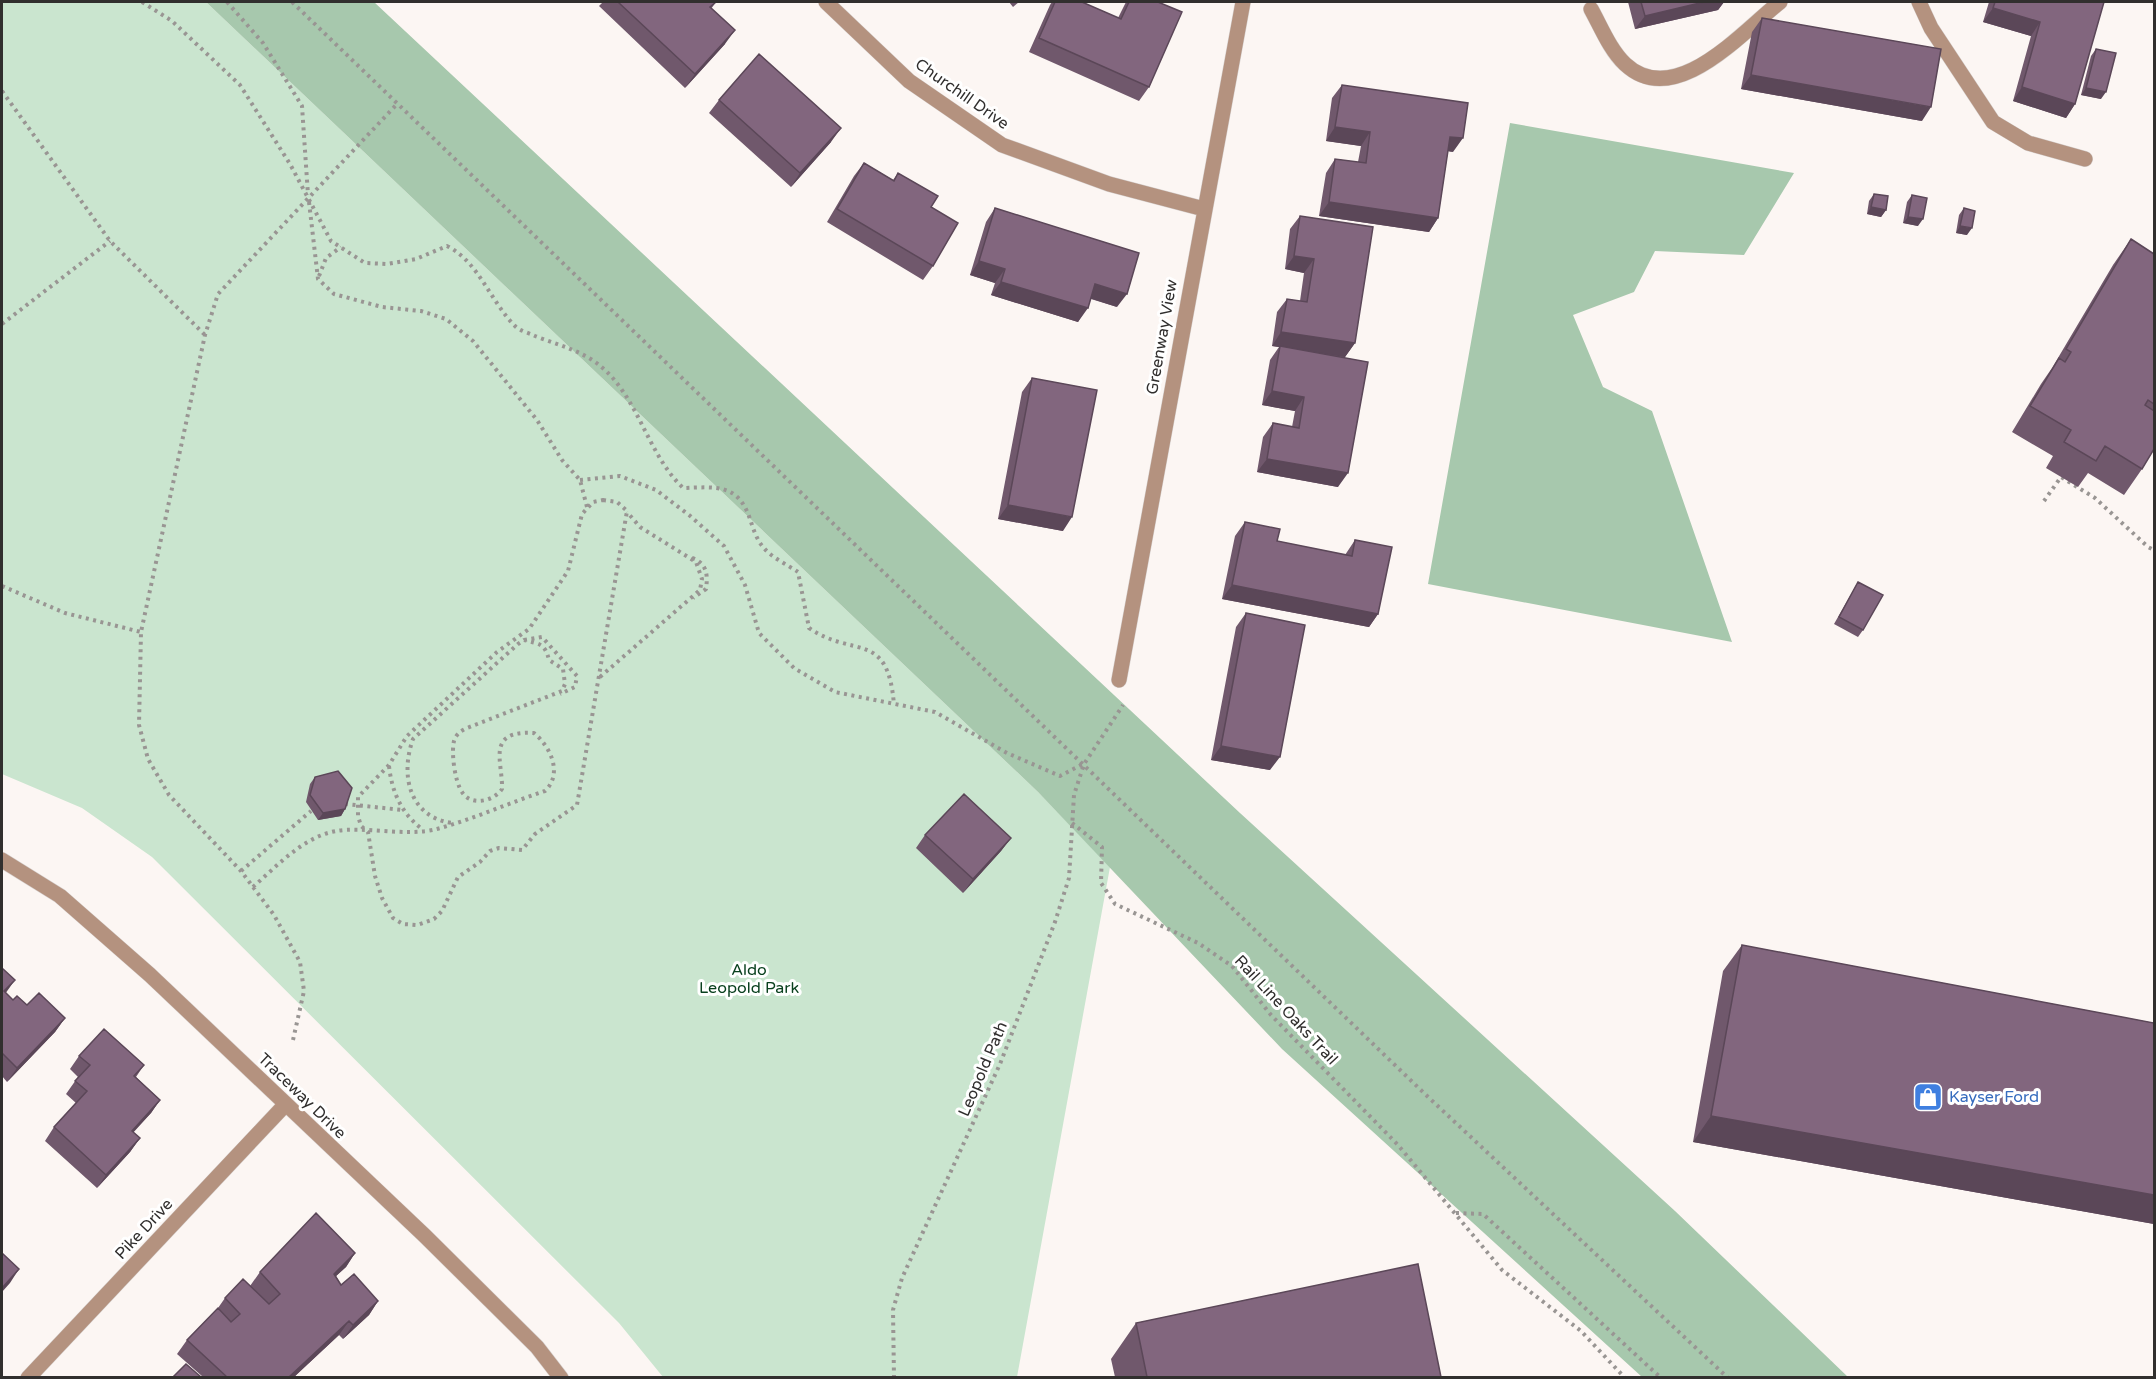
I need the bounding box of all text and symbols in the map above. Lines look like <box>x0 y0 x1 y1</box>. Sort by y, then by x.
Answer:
street label: Churchill Drive <box>911 54 1013 134</box>
street label: Greenway View <box>1142 278 1182 396</box>
street label: Rail Line Oaks Trail <box>1230 951 1342 1069</box>
park label: Aldo Leopold Park <box>699 960 799 998</box>
street label: Leopold Path <box>954 1019 1012 1119</box>
street label: Traceway Drive <box>254 1049 350 1143</box>
shop icon: Kayser Ford <box>1912 1081 1944 1113</box>
place label: Kayser Ford <box>1949 1087 2039 1107</box>
street label: Pike Drive <box>111 1194 177 1264</box>

